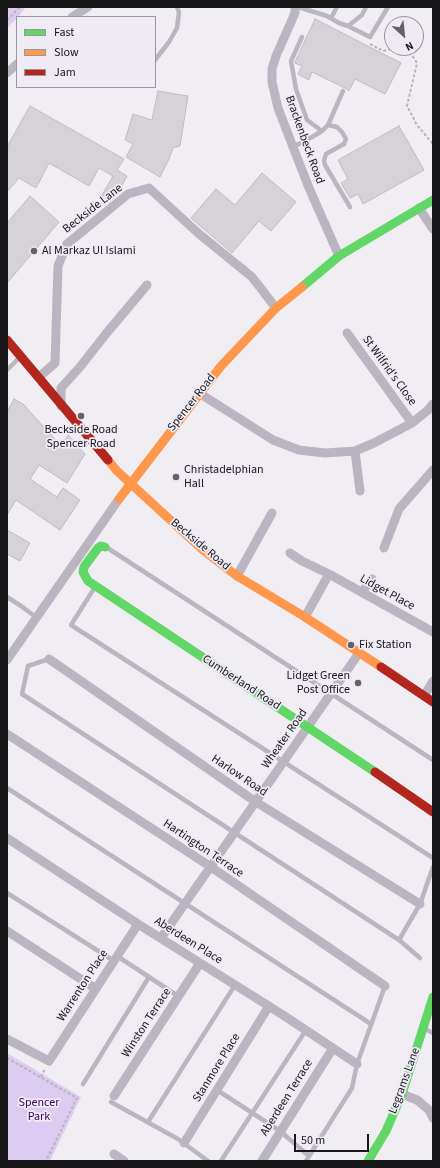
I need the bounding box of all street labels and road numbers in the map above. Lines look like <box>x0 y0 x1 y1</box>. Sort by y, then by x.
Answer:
street label: Brackenbeck Road <box>281 94 327 186</box>
street label: Beckside Lane <box>60 181 126 237</box>
street label: St Wilfrid's Close <box>359 333 419 409</box>
street label: Spencer Road <box>165 371 219 435</box>
street label: Beckside Road <box>167 516 233 574</box>
street label: Lidget Place <box>357 572 417 614</box>
street label: Cumberland Road <box>199 652 283 714</box>
street label: Wheater Road <box>259 706 311 772</box>
street label: Harlow Road <box>208 752 270 800</box>
street label: Hartington Terrace <box>160 817 246 881</box>
street label: Aberdeen Place <box>151 914 225 968</box>
street label: Warrenton Place <box>55 948 111 1024</box>
street label: Winston Terrace <box>119 986 175 1060</box>
street label: Stanmore Place <box>190 1031 244 1105</box>
street label: Legrams Lane <box>386 1046 424 1116</box>
street label: Aberdeen Terrace <box>258 1057 316 1139</box>

